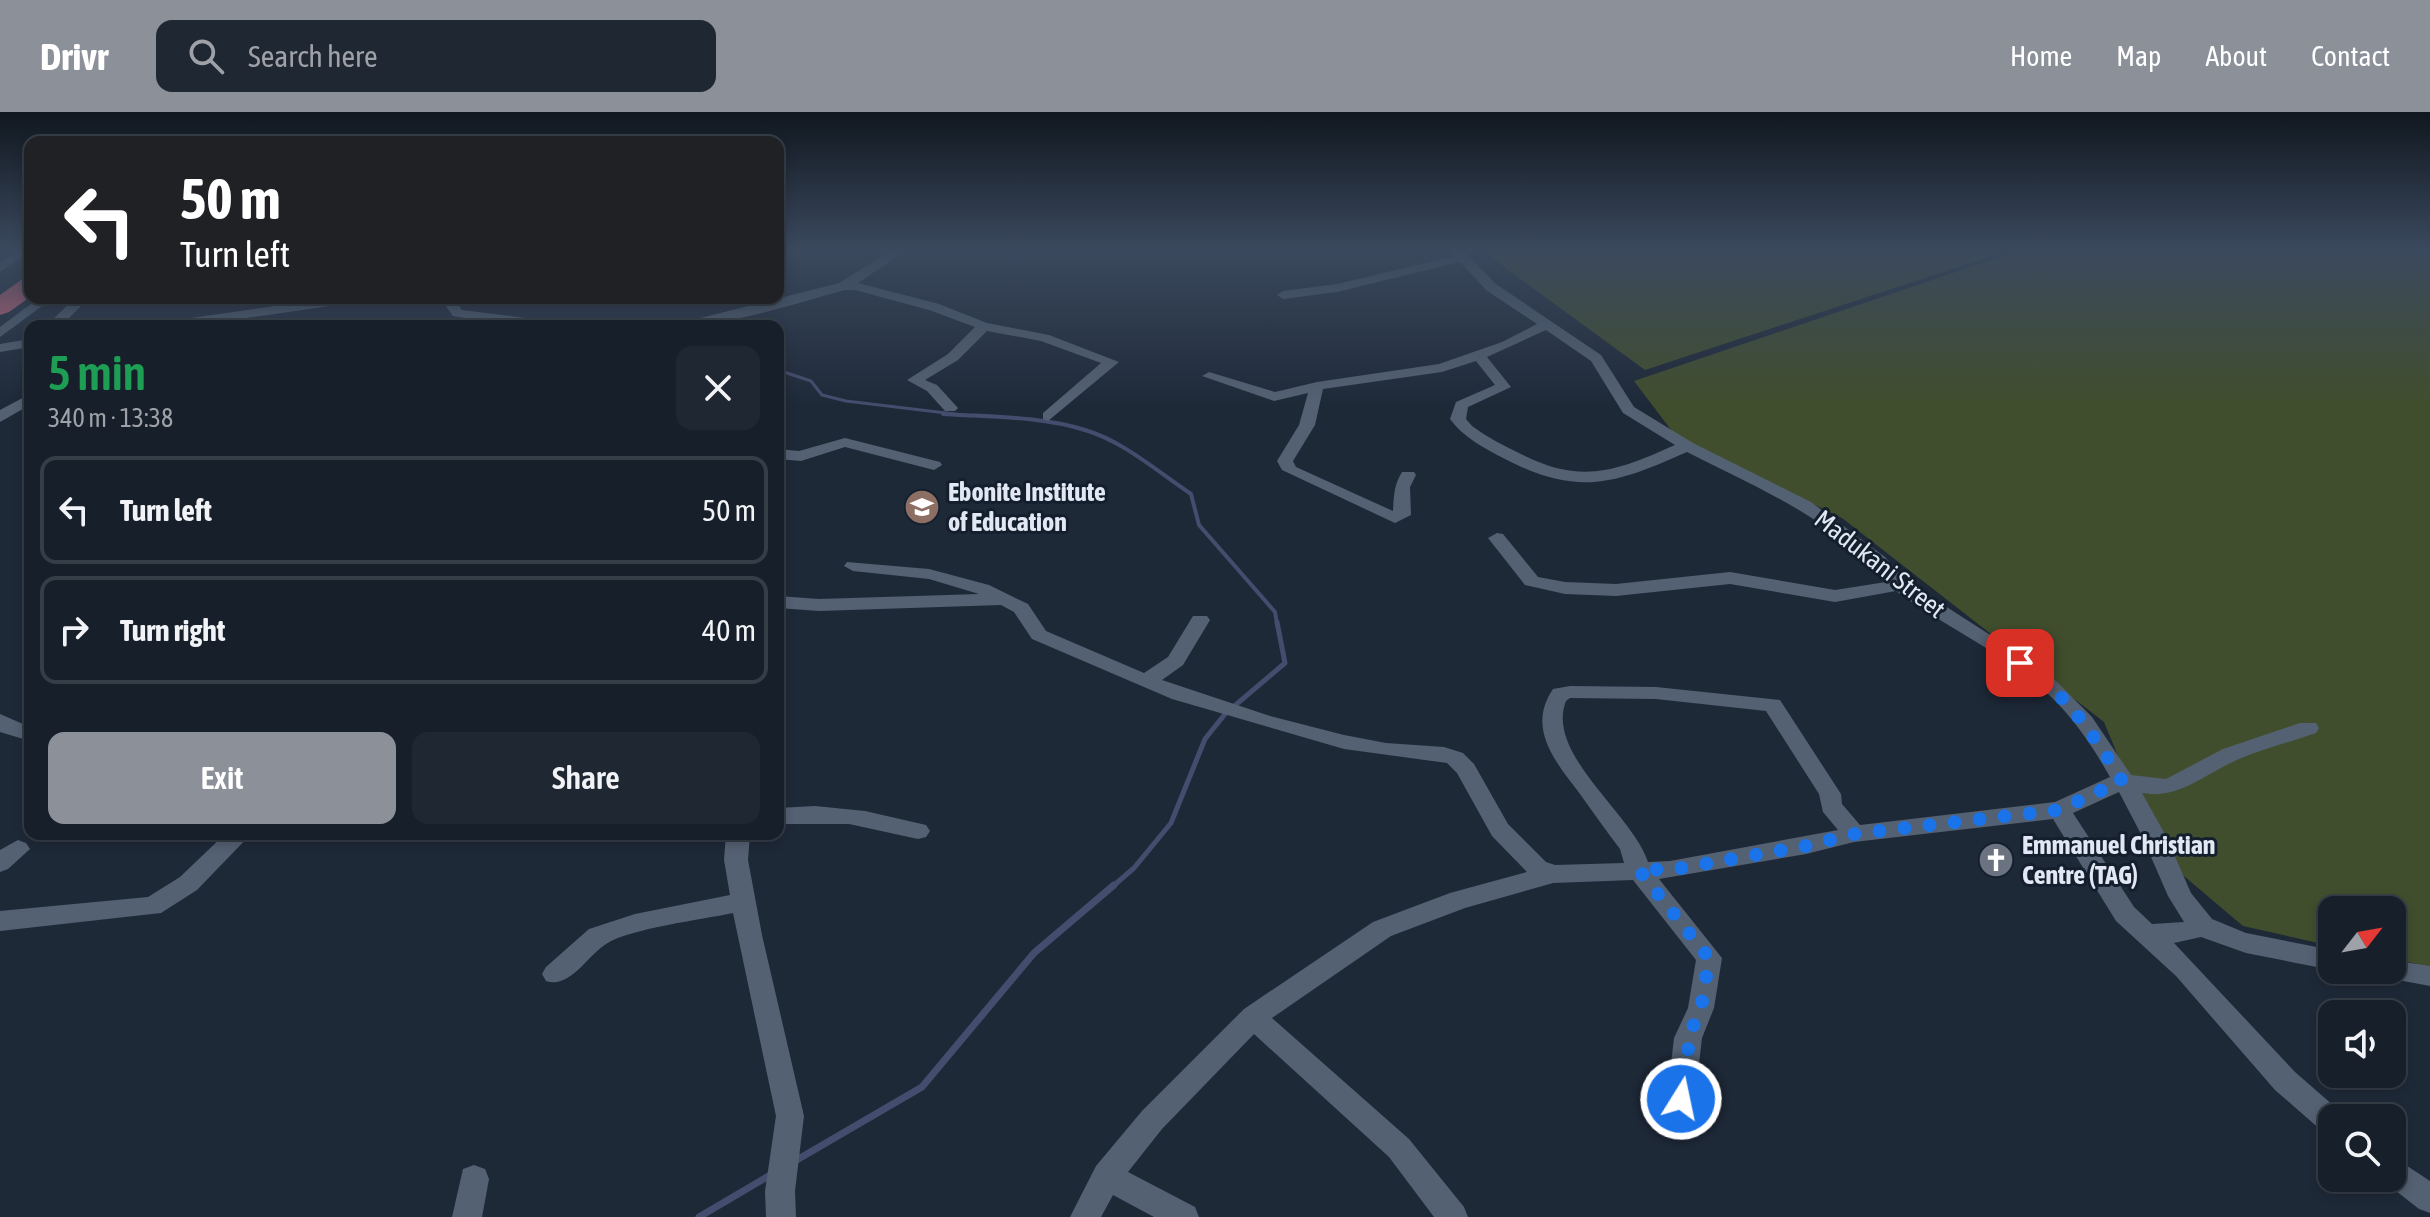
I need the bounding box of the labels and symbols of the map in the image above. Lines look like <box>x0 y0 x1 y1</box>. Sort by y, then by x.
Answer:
place label: Ebonite Institute of Education <box>948 477 1106 537</box>
school or university icon: Ebonite Institute of Education <box>903 488 941 526</box>
street label: Madukani Street <box>1809 504 1951 624</box>
pin <box>1986 629 2054 697</box>
place label: Emmanuel Christian Centre (TAG) <box>2022 830 2215 890</box>
church icon: Emmanuel Christian Centre (TAG) <box>1977 841 2015 879</box>
north arrow <box>2318 896 2406 984</box>
position arrow <box>1639 1057 1723 1141</box>

